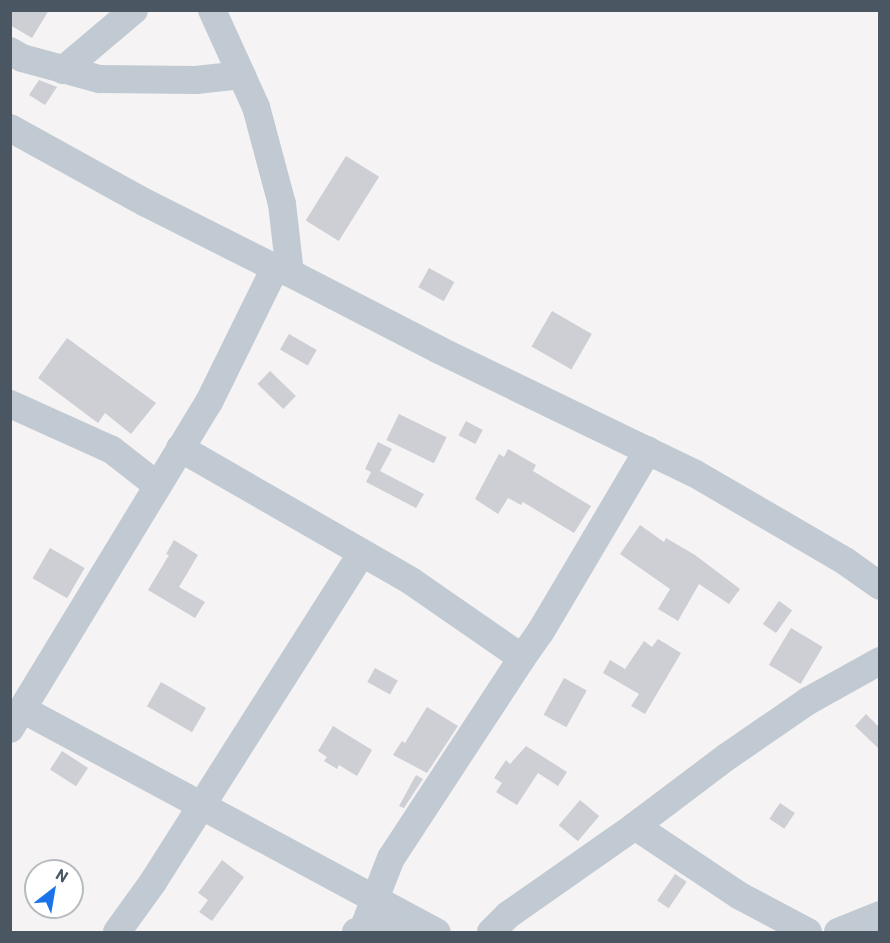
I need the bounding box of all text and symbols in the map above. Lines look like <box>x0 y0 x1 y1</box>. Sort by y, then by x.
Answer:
north arrow <box>24 859 84 919</box>
text: N <box>53 864 72 886</box>

